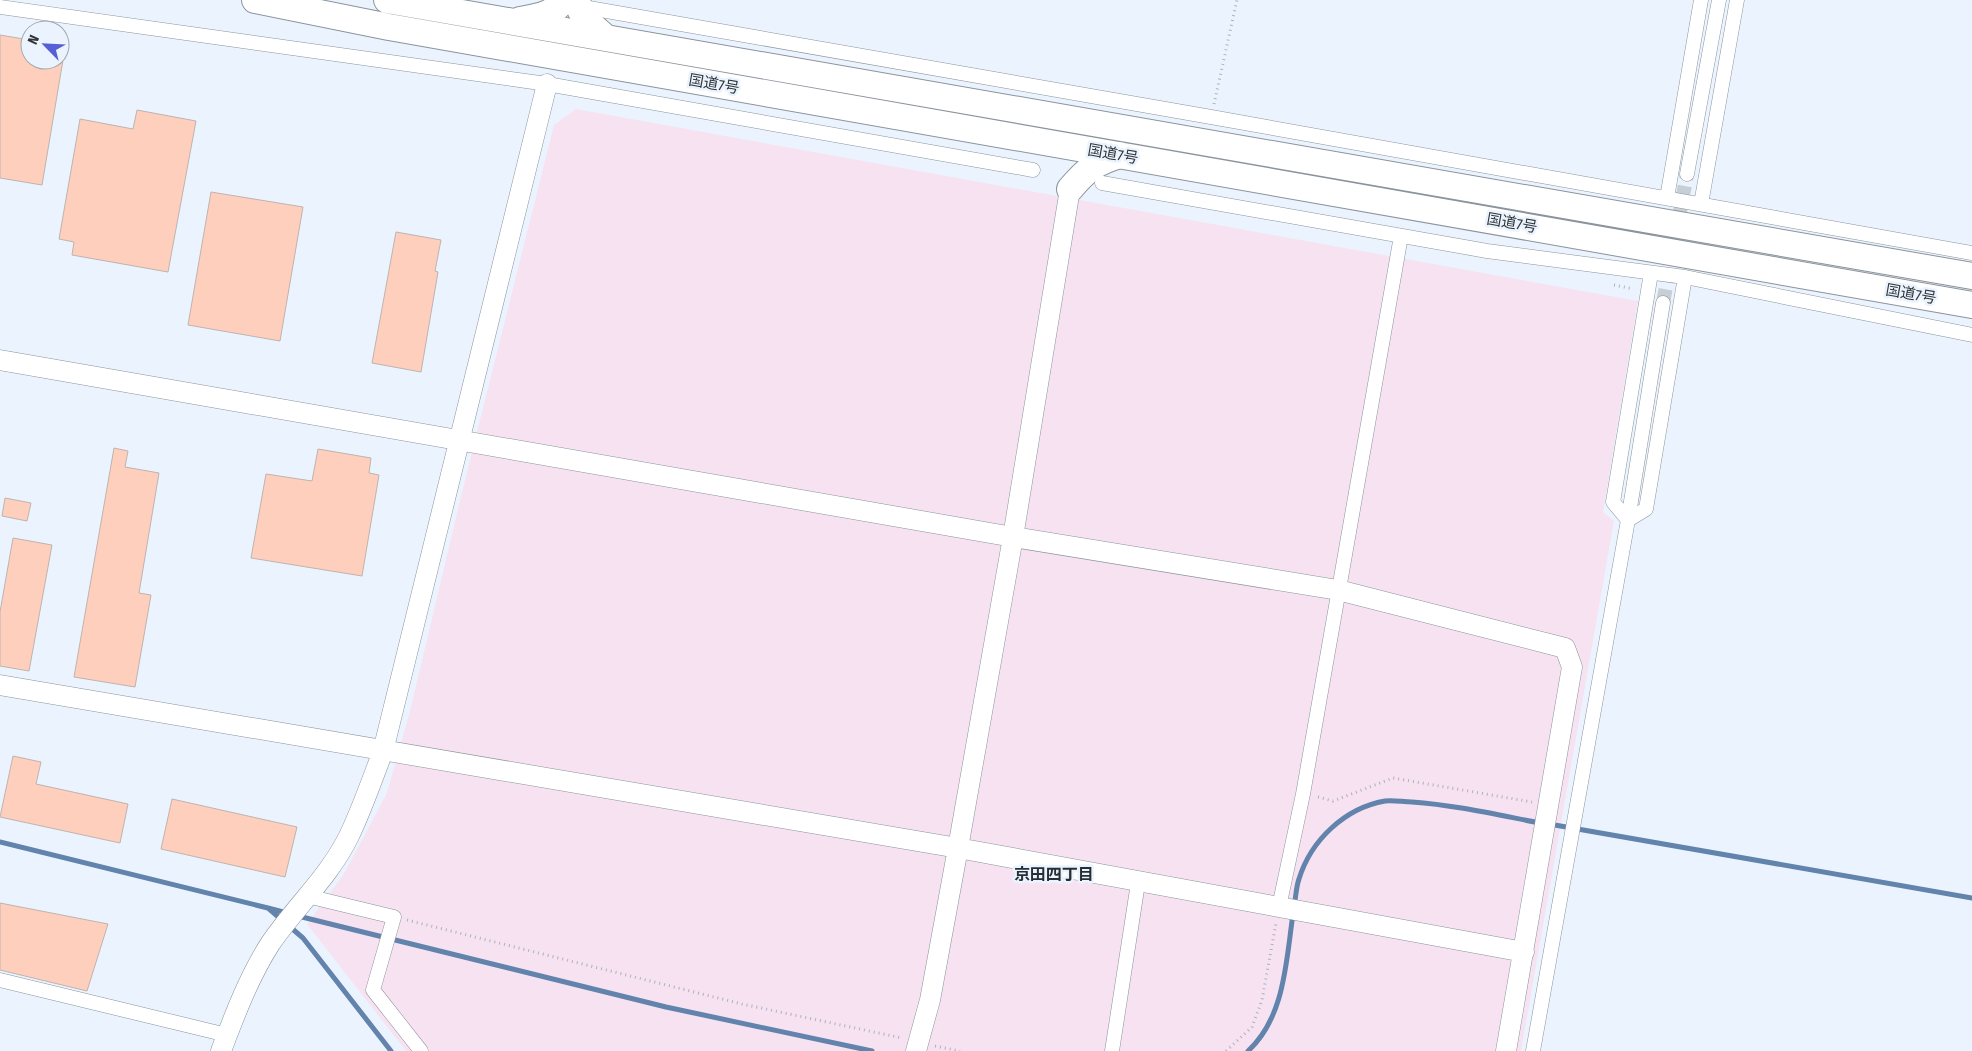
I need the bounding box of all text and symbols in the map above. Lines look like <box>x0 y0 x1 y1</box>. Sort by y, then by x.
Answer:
north arrow <box>20 20 70 70</box>
text: N <box>24 33 43 47</box>
street label: 国道7号 <box>687 71 741 97</box>
street label: 国道7号 <box>1086 141 1140 167</box>
street label: 国道7号 <box>1485 210 1539 236</box>
street label: 国道7号 <box>1884 281 1938 307</box>
district label: 京田四丁目 <box>1014 865 1094 884</box>

